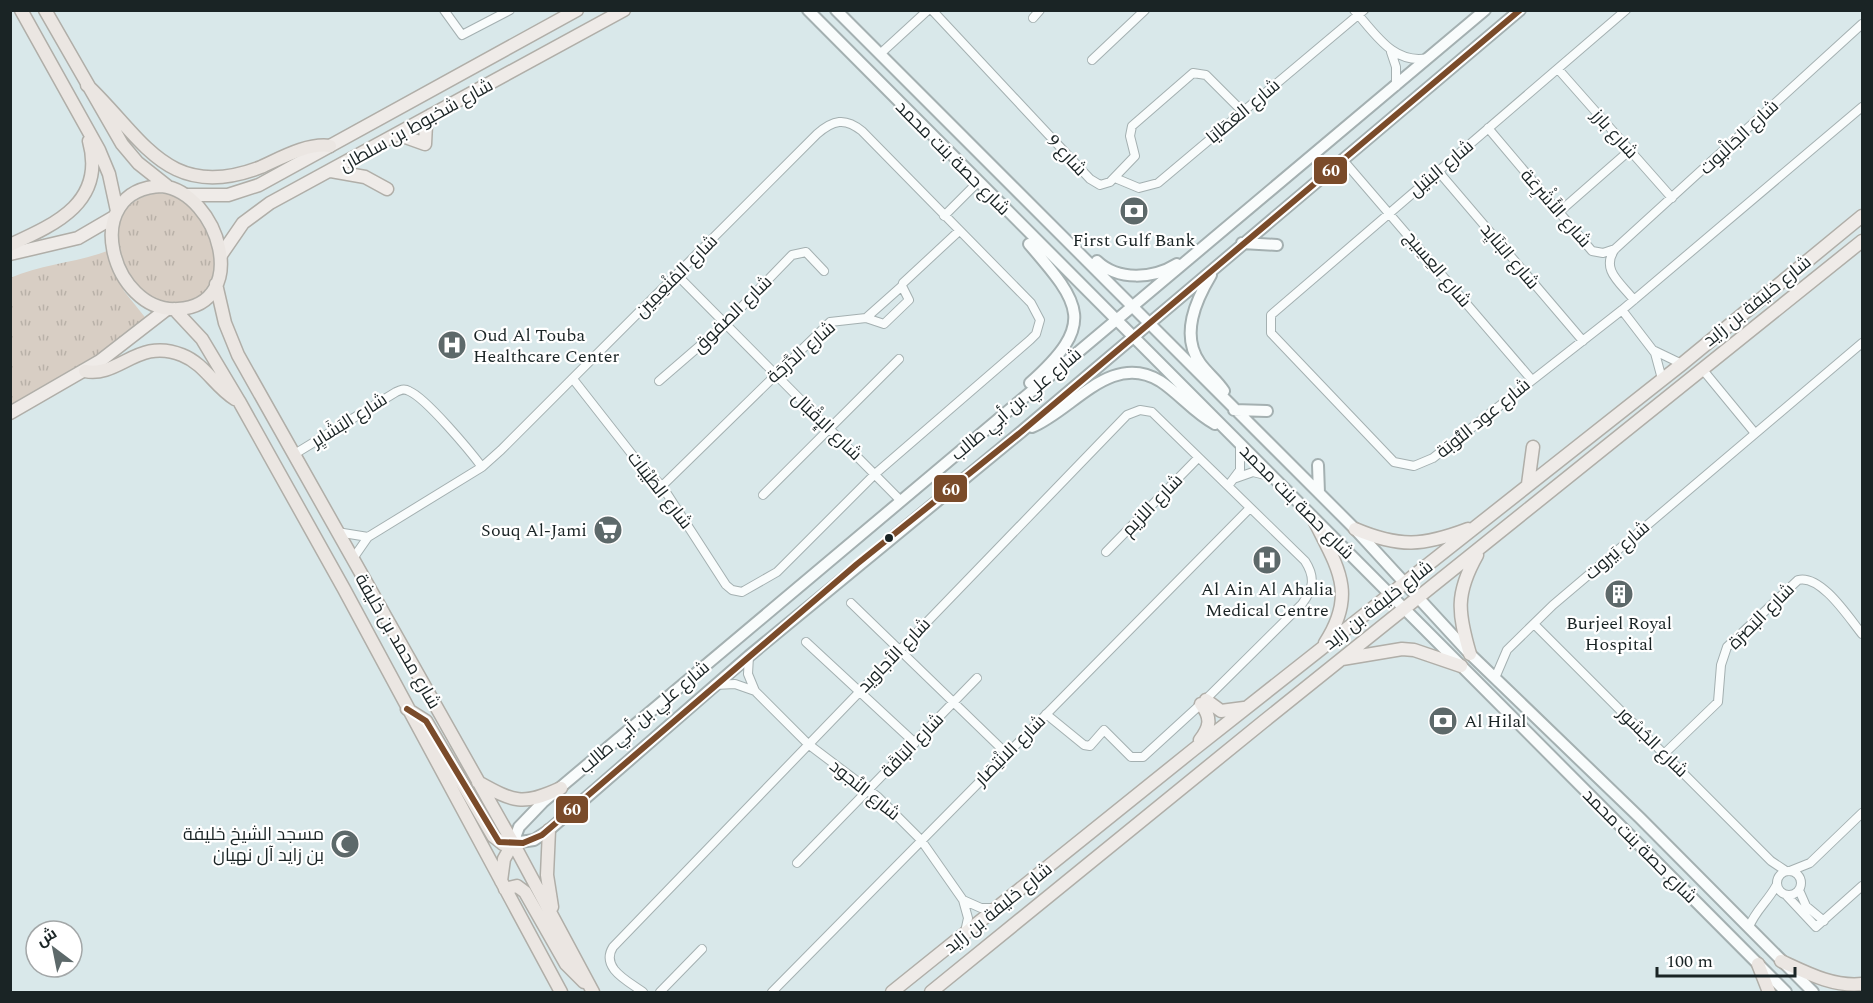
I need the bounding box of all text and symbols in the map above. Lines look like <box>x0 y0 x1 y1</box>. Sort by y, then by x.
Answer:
street label: شارع شخبوط بن سلطان <box>334 72 498 179</box>
street label: شارع العَطَايَا <box>1200 72 1286 150</box>
street label: شارع الجَالْبوت <box>1693 93 1785 181</box>
street label: شارع حصة بنت محمد <box>889 95 1016 222</box>
street label: شارع بارز <box>1584 103 1644 165</box>
street label: شارع 9 <box>1040 128 1093 182</box>
street label: شارع البتيل <box>1403 133 1480 204</box>
line badge: 60 <box>1313 156 1348 185</box>
text: 60 <box>1322 159 1340 183</box>
street label: شارع الأَشْرِعَة <box>1514 163 1598 254</box>
bank icon: First Gulf Bank <box>1118 195 1150 227</box>
street label: شارع البَنَايِد <box>1474 217 1546 295</box>
street label: شارع العِسِيج <box>1397 225 1478 314</box>
place label: First Gulf Bank <box>1072 227 1196 254</box>
street label: شارع المُنْعِمِين <box>629 229 724 324</box>
street label: شارع خليفة بن زايد <box>1697 249 1817 354</box>
street label: شارع الصفوق <box>686 269 778 359</box>
street label: شارع الدَّرَجَة <box>761 315 842 390</box>
place label: Oud Al Touba Healthcare Center <box>473 322 620 370</box>
hospital icon: Oud Al Touba Healthcare Center <box>436 329 468 361</box>
street label: شارع علي بن أبي طالب <box>945 341 1088 467</box>
street label: شارع عود التُّوبَة <box>1430 372 1536 465</box>
street label: شارع البَشَايِر <box>305 386 393 455</box>
street label: شارع الإِقْبَال <box>785 386 868 467</box>
street label: شارع حصة بنت محمد <box>1233 439 1360 566</box>
street label: شارع الطَيْبَات <box>620 445 699 535</box>
street label: شارع اللزيم <box>1115 468 1189 543</box>
line badge: 60 <box>933 474 968 503</box>
text: 60 <box>942 478 960 502</box>
supermarket icon: Souq Al-Jami <box>592 514 624 546</box>
street label: شارع بَيروت <box>1579 514 1656 586</box>
place label: Souq Al-Jami <box>481 517 587 544</box>
unlabelled marker <box>883 532 895 544</box>
hospital icon: Al Ain Al Ahalia Medical Centre <box>1251 544 1283 576</box>
street label: شارع خليفة بن زايد <box>1318 554 1439 657</box>
street label: شارع محمد بن خليفة <box>348 568 447 714</box>
place label: Al Ain Al Ahalia Medical Centre <box>1201 576 1333 624</box>
street label: شارع البَصرَة <box>1722 577 1801 656</box>
building icon: Burjeel Royal Hospital <box>1603 578 1635 610</box>
place label: Burjeel Royal Hospital <box>1566 610 1672 658</box>
street label: شارع الأجاويد <box>852 612 937 699</box>
street label: شارع علي بن أبي طالب <box>573 654 716 780</box>
street label: شارع الجُسُور <box>1610 700 1694 784</box>
bank icon: Al Hilal <box>1427 705 1459 737</box>
street label: شارع البَاقَة <box>874 707 950 784</box>
place label: Al Hilal <box>1464 708 1527 735</box>
street label: شارع الانْتِصَار <box>968 709 1052 793</box>
street label: شارع النُجود <box>823 753 906 827</box>
street label: شارع حصة بنت محمد <box>1576 783 1703 910</box>
line badge: 60 <box>555 795 589 824</box>
text: 60 <box>563 798 581 822</box>
place label: مسجد الشيخ خليفة بن زايد آل نهيان <box>183 821 324 869</box>
mosque icon: مسجد الشيخ خليفة بن زايد آل نهيان <box>329 828 361 860</box>
street label: شارع خليفة بن زايد <box>938 856 1058 961</box>
north arrow <box>24 919 84 979</box>
text: ش <box>32 922 62 953</box>
scale bar <box>1657 940 1795 978</box>
text: 100 m <box>1666 948 1713 975</box>

